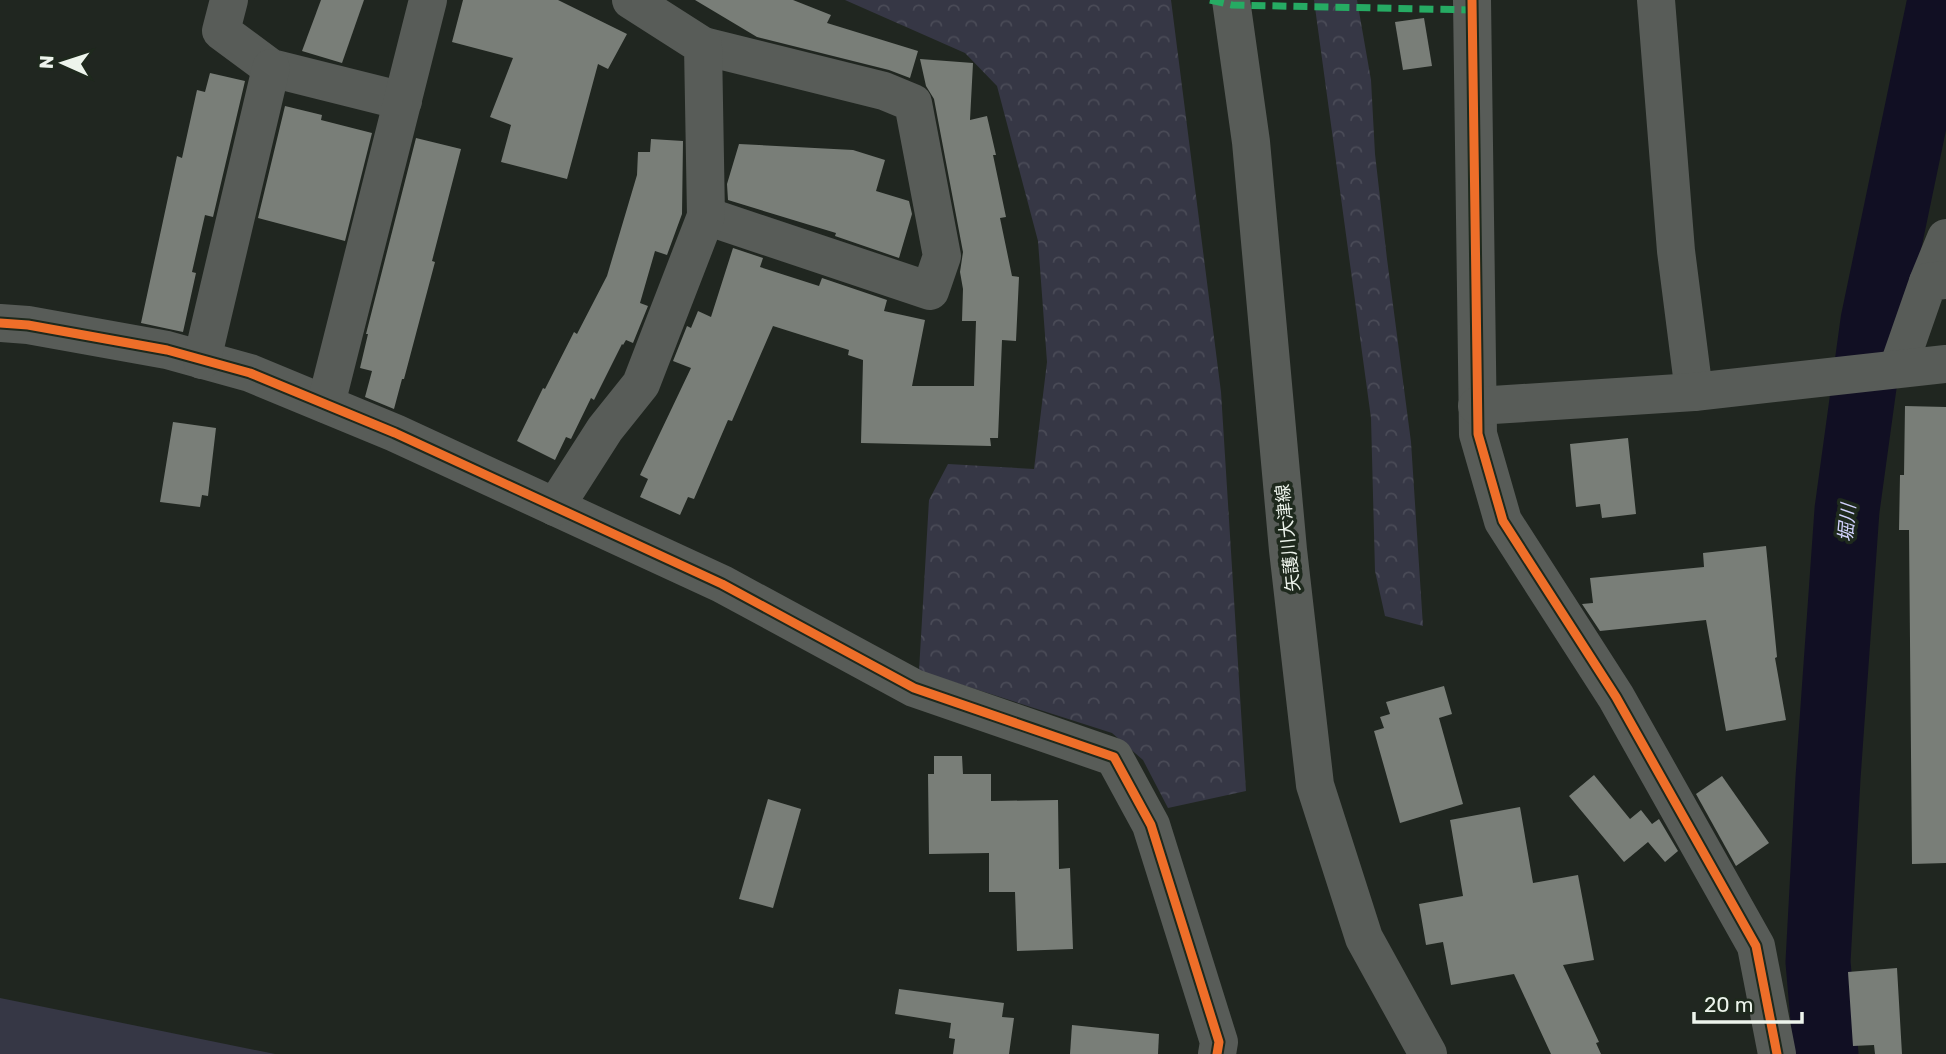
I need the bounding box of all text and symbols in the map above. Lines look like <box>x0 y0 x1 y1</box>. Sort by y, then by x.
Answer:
north arrow <box>28 28 98 98</box>
text: N <box>35 55 58 70</box>
street label: 矢護川大津線 <box>1271 483 1305 593</box>
water label: 堀川 <box>1834 501 1860 543</box>
scale bar <box>1694 981 1802 1025</box>
text: 20 m <box>1704 992 1753 1017</box>

